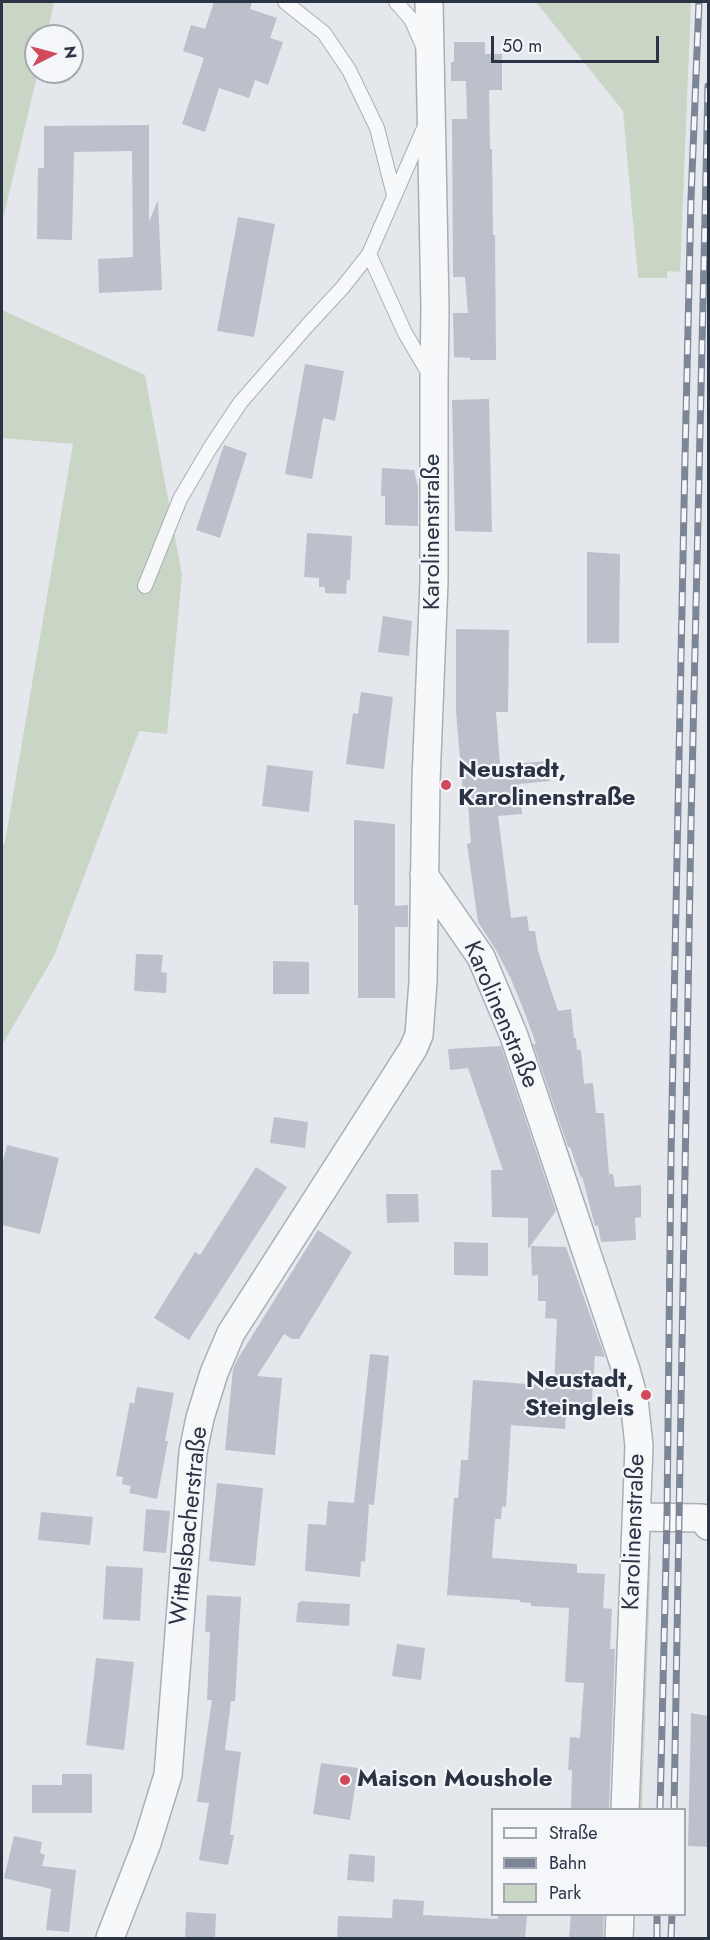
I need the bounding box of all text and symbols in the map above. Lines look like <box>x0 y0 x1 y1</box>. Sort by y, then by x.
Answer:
north arrow <box>24 24 84 84</box>
scale bar <box>494 24 662 62</box>
text: 50 m <box>502 33 542 59</box>
text: N <box>58 45 83 60</box>
street label: Karolinenstraße <box>419 454 447 610</box>
place label: Neustadt, Karolinenstraße <box>458 757 635 813</box>
marker: Neustadt, Karolinenstraße <box>439 778 453 792</box>
street label: Karolinenstraße <box>456 937 544 1093</box>
place label: Neustadt, Steingleis <box>525 1367 634 1423</box>
marker: Neustadt, Steingleis <box>639 1388 653 1402</box>
street label: Wittelsbacherstraße <box>165 1425 215 1627</box>
street label: Karolinenstraße <box>618 1453 652 1611</box>
place label: Maison Moushole <box>357 1766 552 1794</box>
marker: Maison Moushole <box>338 1773 352 1787</box>
legend <box>491 1808 686 1916</box>
text: Straße <box>549 1820 597 1846</box>
text: Bahn <box>549 1850 587 1876</box>
text: Park <box>549 1880 581 1906</box>

